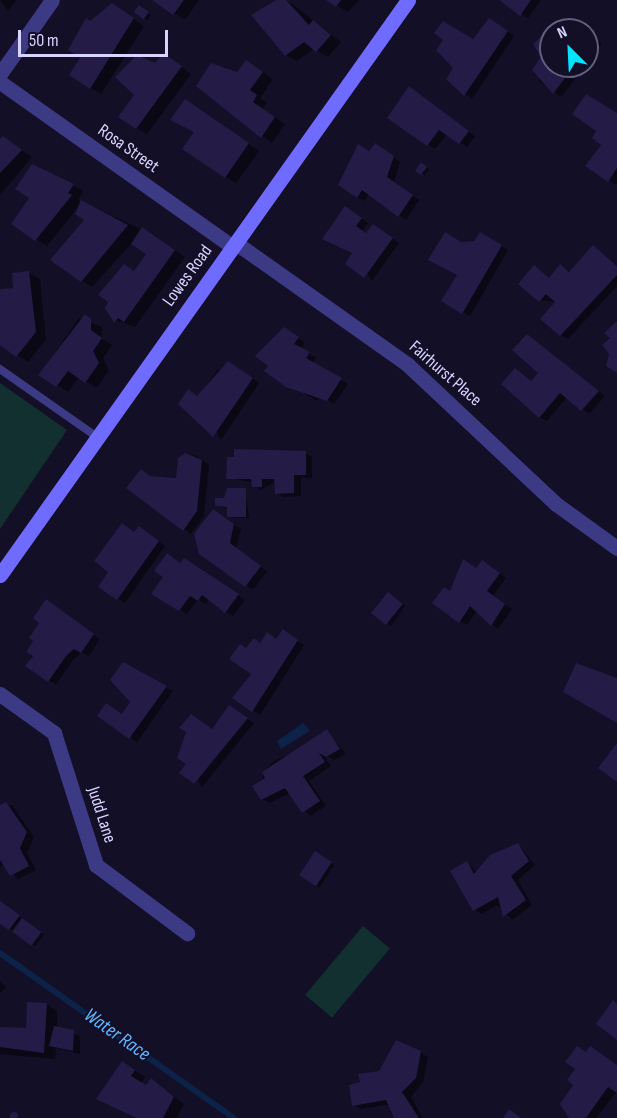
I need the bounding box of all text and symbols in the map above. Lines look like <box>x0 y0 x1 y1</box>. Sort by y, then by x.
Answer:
scale bar <box>21 18 171 56</box>
north arrow <box>539 18 599 78</box>
text: N <box>555 23 570 43</box>
text: 50 m <box>29 30 59 51</box>
street label: Rosa Street <box>93 120 163 178</box>
street label: Lowes Road <box>159 241 217 311</box>
street label: Fairhurst Place <box>404 337 486 411</box>
street label: Judd Lane <box>82 784 120 846</box>
water label: Water Race <box>79 1004 155 1066</box>

